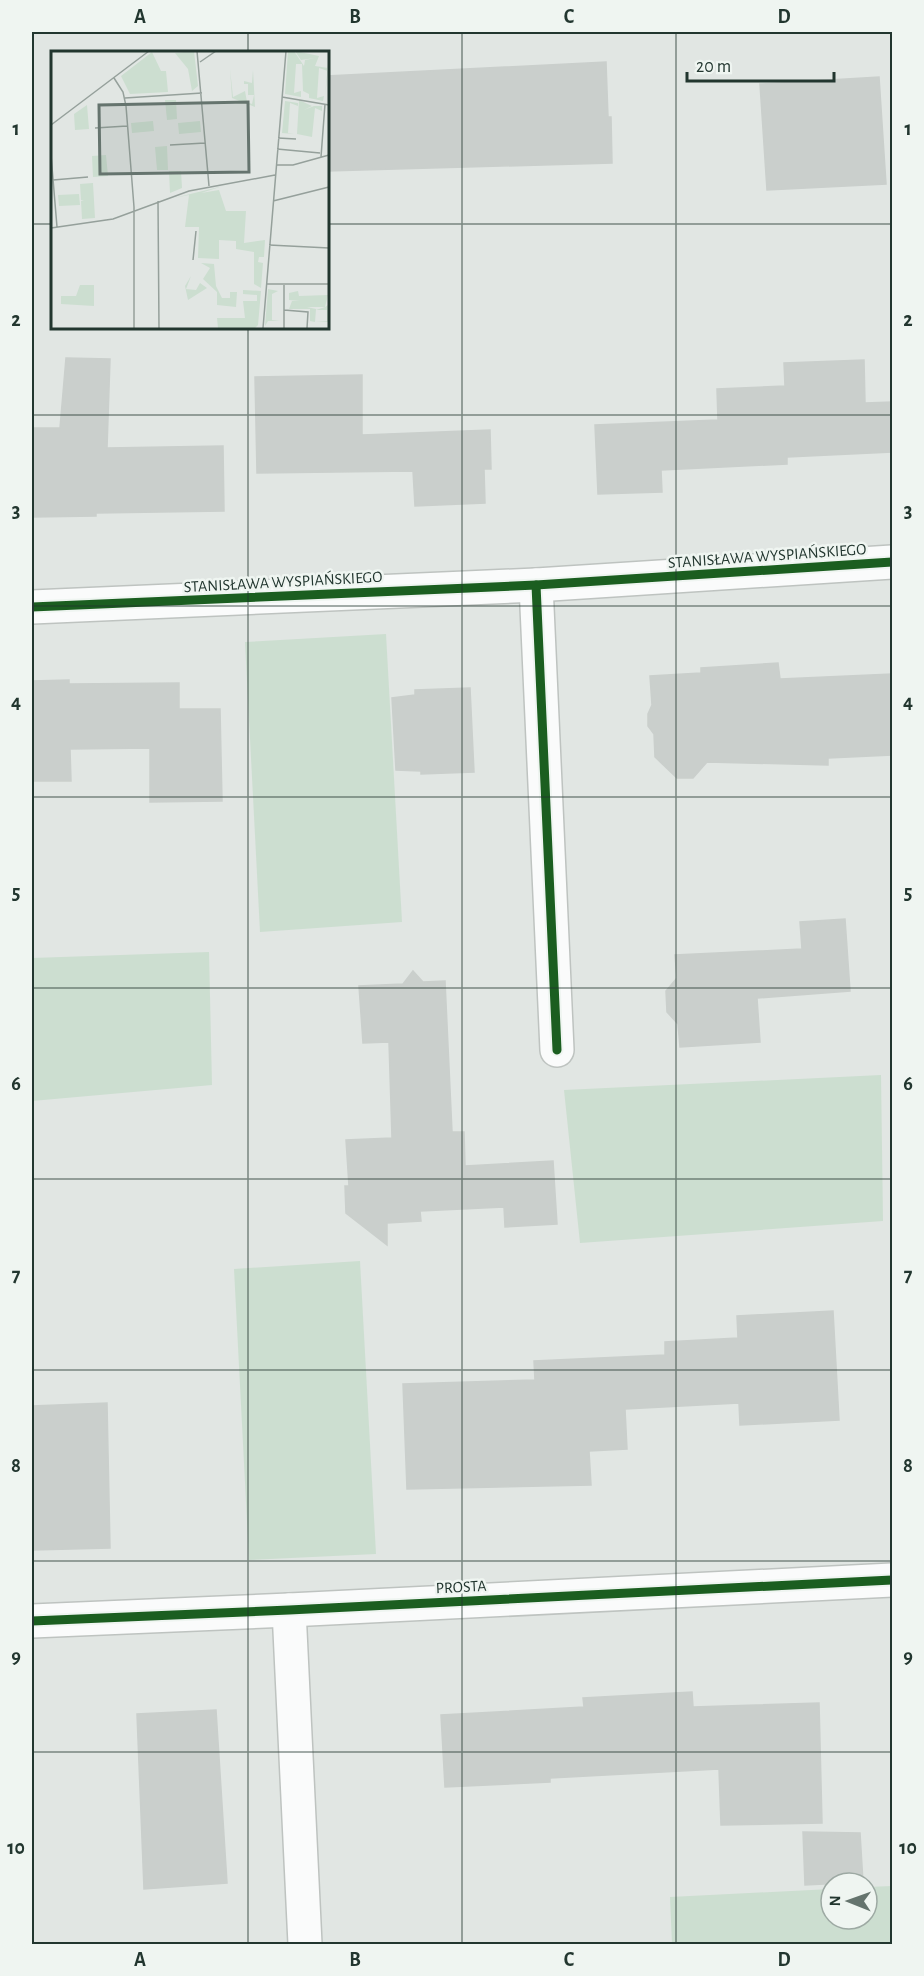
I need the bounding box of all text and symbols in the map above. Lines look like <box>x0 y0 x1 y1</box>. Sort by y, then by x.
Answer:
text: A <box>134 7 146 27</box>
text: B <box>349 7 361 27</box>
text: C <box>564 7 575 27</box>
text: D <box>777 7 791 27</box>
scale bar <box>687 45 834 83</box>
inset map <box>51 51 328 328</box>
text: 20 m <box>696 58 731 76</box>
text: 1 <box>12 119 20 139</box>
text: 1 <box>904 119 912 139</box>
text: 2 <box>11 310 21 330</box>
text: 2 <box>903 310 913 330</box>
text: 3 <box>12 501 20 521</box>
text: 3 <box>904 501 912 521</box>
street label: STANISŁAWA WYSPIAŃSKIEGO <box>667 539 867 571</box>
street label: STANISŁAWA WYSPIAŃSKIEGO <box>183 567 383 595</box>
text: 4 <box>11 692 21 712</box>
text: 4 <box>903 692 913 712</box>
text: 5 <box>12 883 20 903</box>
text: 5 <box>904 883 912 903</box>
text: 6 <box>11 1074 21 1094</box>
text: 6 <box>903 1074 913 1094</box>
text: 7 <box>12 1265 21 1285</box>
text: 7 <box>904 1265 913 1285</box>
text: 8 <box>11 1456 21 1476</box>
text: 8 <box>903 1456 913 1476</box>
street label: PROSTA <box>435 1578 487 1596</box>
text: 9 <box>11 1647 21 1667</box>
text: 9 <box>903 1647 913 1667</box>
text: 10 <box>7 1838 25 1858</box>
text: 10 <box>899 1838 917 1858</box>
north arrow <box>819 1871 879 1931</box>
text: N <box>827 1895 843 1906</box>
text: A <box>134 1950 146 1970</box>
text: B <box>349 1950 361 1970</box>
text: C <box>564 1950 575 1970</box>
text: D <box>777 1950 791 1970</box>

